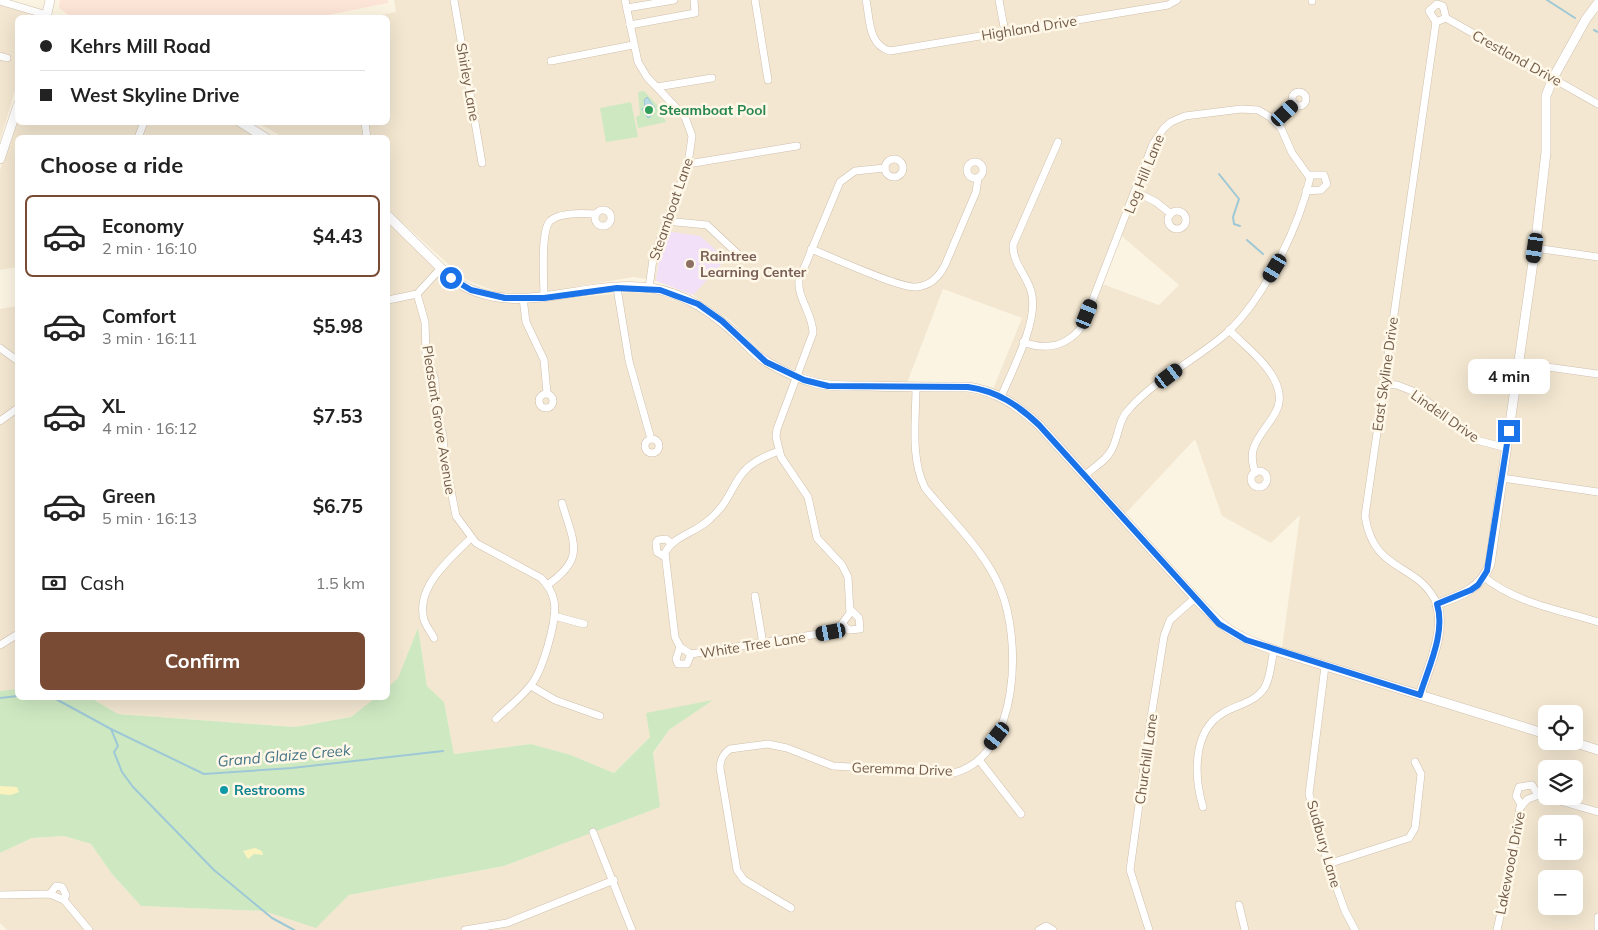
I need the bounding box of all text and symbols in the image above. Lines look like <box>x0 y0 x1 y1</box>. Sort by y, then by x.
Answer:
street label: Highland Drive <box>980 12 1078 44</box>
street label: Crestland Drive <box>1469 26 1565 90</box>
text: Kehrs Mill Road <box>70 34 211 58</box>
street label: Shirley Lane <box>452 41 484 123</box>
text: West Skyline Drive <box>70 83 240 107</box>
car <box>1268 97 1301 129</box>
place label: Steamboat Pool <box>659 101 766 119</box>
marker: Steamboat Pool <box>643 104 655 116</box>
street label: Log Hill Lane <box>1120 132 1168 216</box>
text: Choose a ride <box>40 151 183 179</box>
street label: Steamboat Lane <box>645 155 697 263</box>
icon: car <box>42 214 87 259</box>
text: Economy <box>102 214 184 238</box>
text: $4.43 <box>313 224 363 248</box>
car <box>1525 232 1544 264</box>
text: 2 min · 16:10 <box>102 238 197 258</box>
place label: Raintree Learning Center <box>700 247 807 281</box>
car <box>1260 251 1289 285</box>
marker: Raintree Learning Center <box>684 258 696 270</box>
route start <box>440 267 462 289</box>
car <box>1074 297 1099 331</box>
icon: car <box>42 304 87 349</box>
text: Comfort <box>102 304 176 328</box>
text: $5.98 <box>313 314 363 338</box>
street label: East Skyline Drive <box>1368 316 1402 432</box>
text: 3 min · 16:11 <box>102 328 197 348</box>
street label: Pleasant Grove Avenue <box>418 344 460 496</box>
callout: 4 min <box>1468 358 1550 394</box>
car <box>1152 361 1185 391</box>
text: 4 min <box>1488 366 1530 386</box>
street label: Lindell Drive <box>1407 386 1483 446</box>
icon: car <box>42 394 87 439</box>
text: XL <box>102 394 125 418</box>
text: $7.53 <box>313 404 363 428</box>
text: 4 min · 16:12 <box>102 418 197 438</box>
route end <box>1498 420 1520 442</box>
icon: car <box>42 484 87 529</box>
text: Green <box>102 484 156 508</box>
text: $6.75 <box>313 494 363 518</box>
text: 5 min · 16:13 <box>102 508 197 528</box>
icon: cash <box>40 569 68 597</box>
text: Cash <box>80 571 125 595</box>
text: 1.5 km <box>316 573 365 593</box>
car <box>814 622 847 642</box>
street label: White Tree Lane <box>699 628 807 662</box>
button: Confirm <box>40 632 365 690</box>
map controls <box>1538 705 1583 915</box>
button: locate <box>1538 705 1583 750</box>
street label: Churchill Lane <box>1131 712 1161 806</box>
car <box>981 720 1012 752</box>
water label: Grand Glaize Creek <box>217 740 353 771</box>
street label: Geremma Drive <box>851 758 953 780</box>
button: layers <box>1538 760 1583 805</box>
place label: Restrooms <box>234 781 305 799</box>
marker: Restrooms <box>218 784 230 796</box>
street label: Sudbury Lane <box>1303 798 1345 890</box>
street label: Lakewood Drive <box>1491 810 1529 916</box>
button: + <box>1538 815 1583 860</box>
button: − <box>1538 870 1583 915</box>

